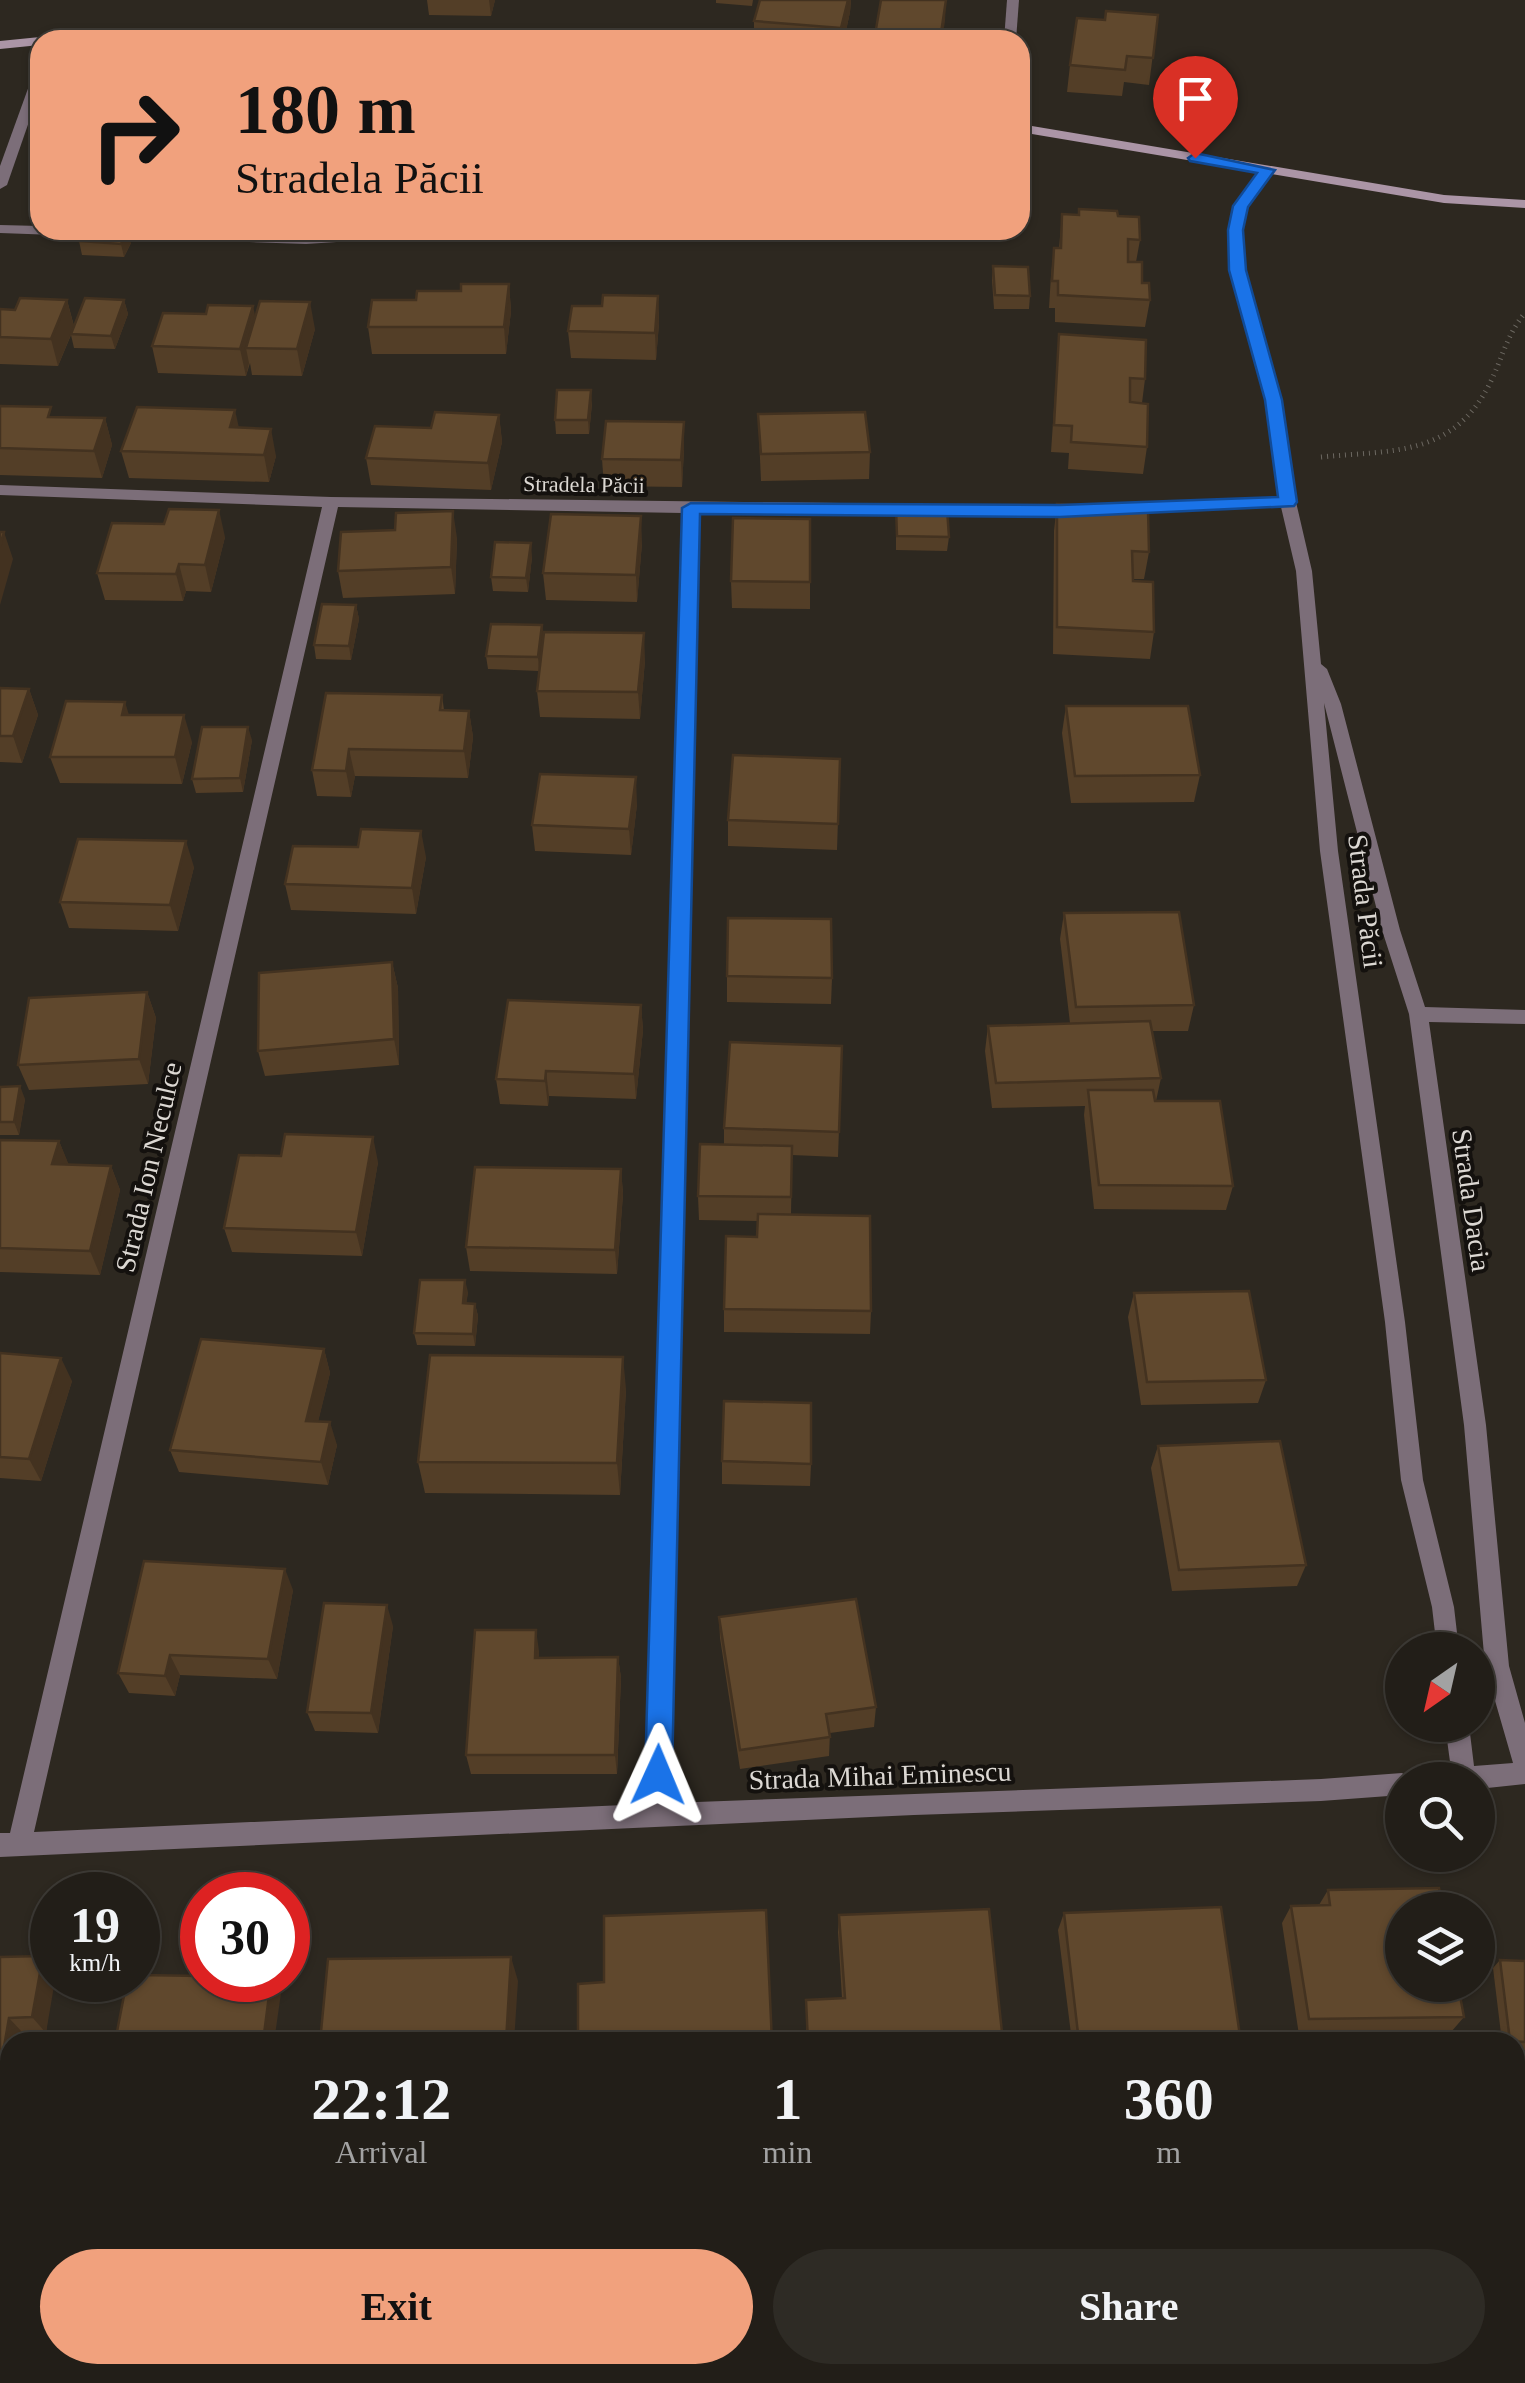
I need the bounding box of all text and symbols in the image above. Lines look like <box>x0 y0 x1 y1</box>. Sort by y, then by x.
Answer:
pin <box>1153 56 1238 159</box>
icon: right <box>70 70 200 200</box>
text: 180 m <box>235 71 416 148</box>
icon: arrive <box>1168 71 1223 126</box>
text: Stradela Păcii <box>235 153 484 203</box>
street label: Stradela Păcii <box>523 471 645 498</box>
street label: Strada Păcii <box>1342 832 1389 970</box>
street label: Strada Ion Neculce <box>109 1059 188 1275</box>
street label: Strada Dacia <box>1446 1127 1497 1274</box>
north arrow <box>1385 1632 1495 1742</box>
map controls <box>1385 1632 1495 2002</box>
position arrow <box>606 1723 710 1827</box>
street label: Strada Mihai Eminescu <box>748 1755 1012 1796</box>
button: search <box>1385 1762 1495 1872</box>
speed limit sign: 30 <box>180 1872 310 2002</box>
button: layers <box>1385 1892 1495 2002</box>
text: 19 <box>70 1897 120 1953</box>
text: km/h <box>69 1949 121 1976</box>
text: 22:12 <box>311 2066 451 2132</box>
text: 1 <box>772 2066 802 2132</box>
text: 360 <box>1124 2066 1214 2132</box>
text: Arrival <box>335 2134 427 2170</box>
text: min <box>763 2134 812 2170</box>
text: m <box>1156 2134 1181 2170</box>
button: Exit <box>40 2249 753 2364</box>
button: Share <box>773 2249 1485 2364</box>

